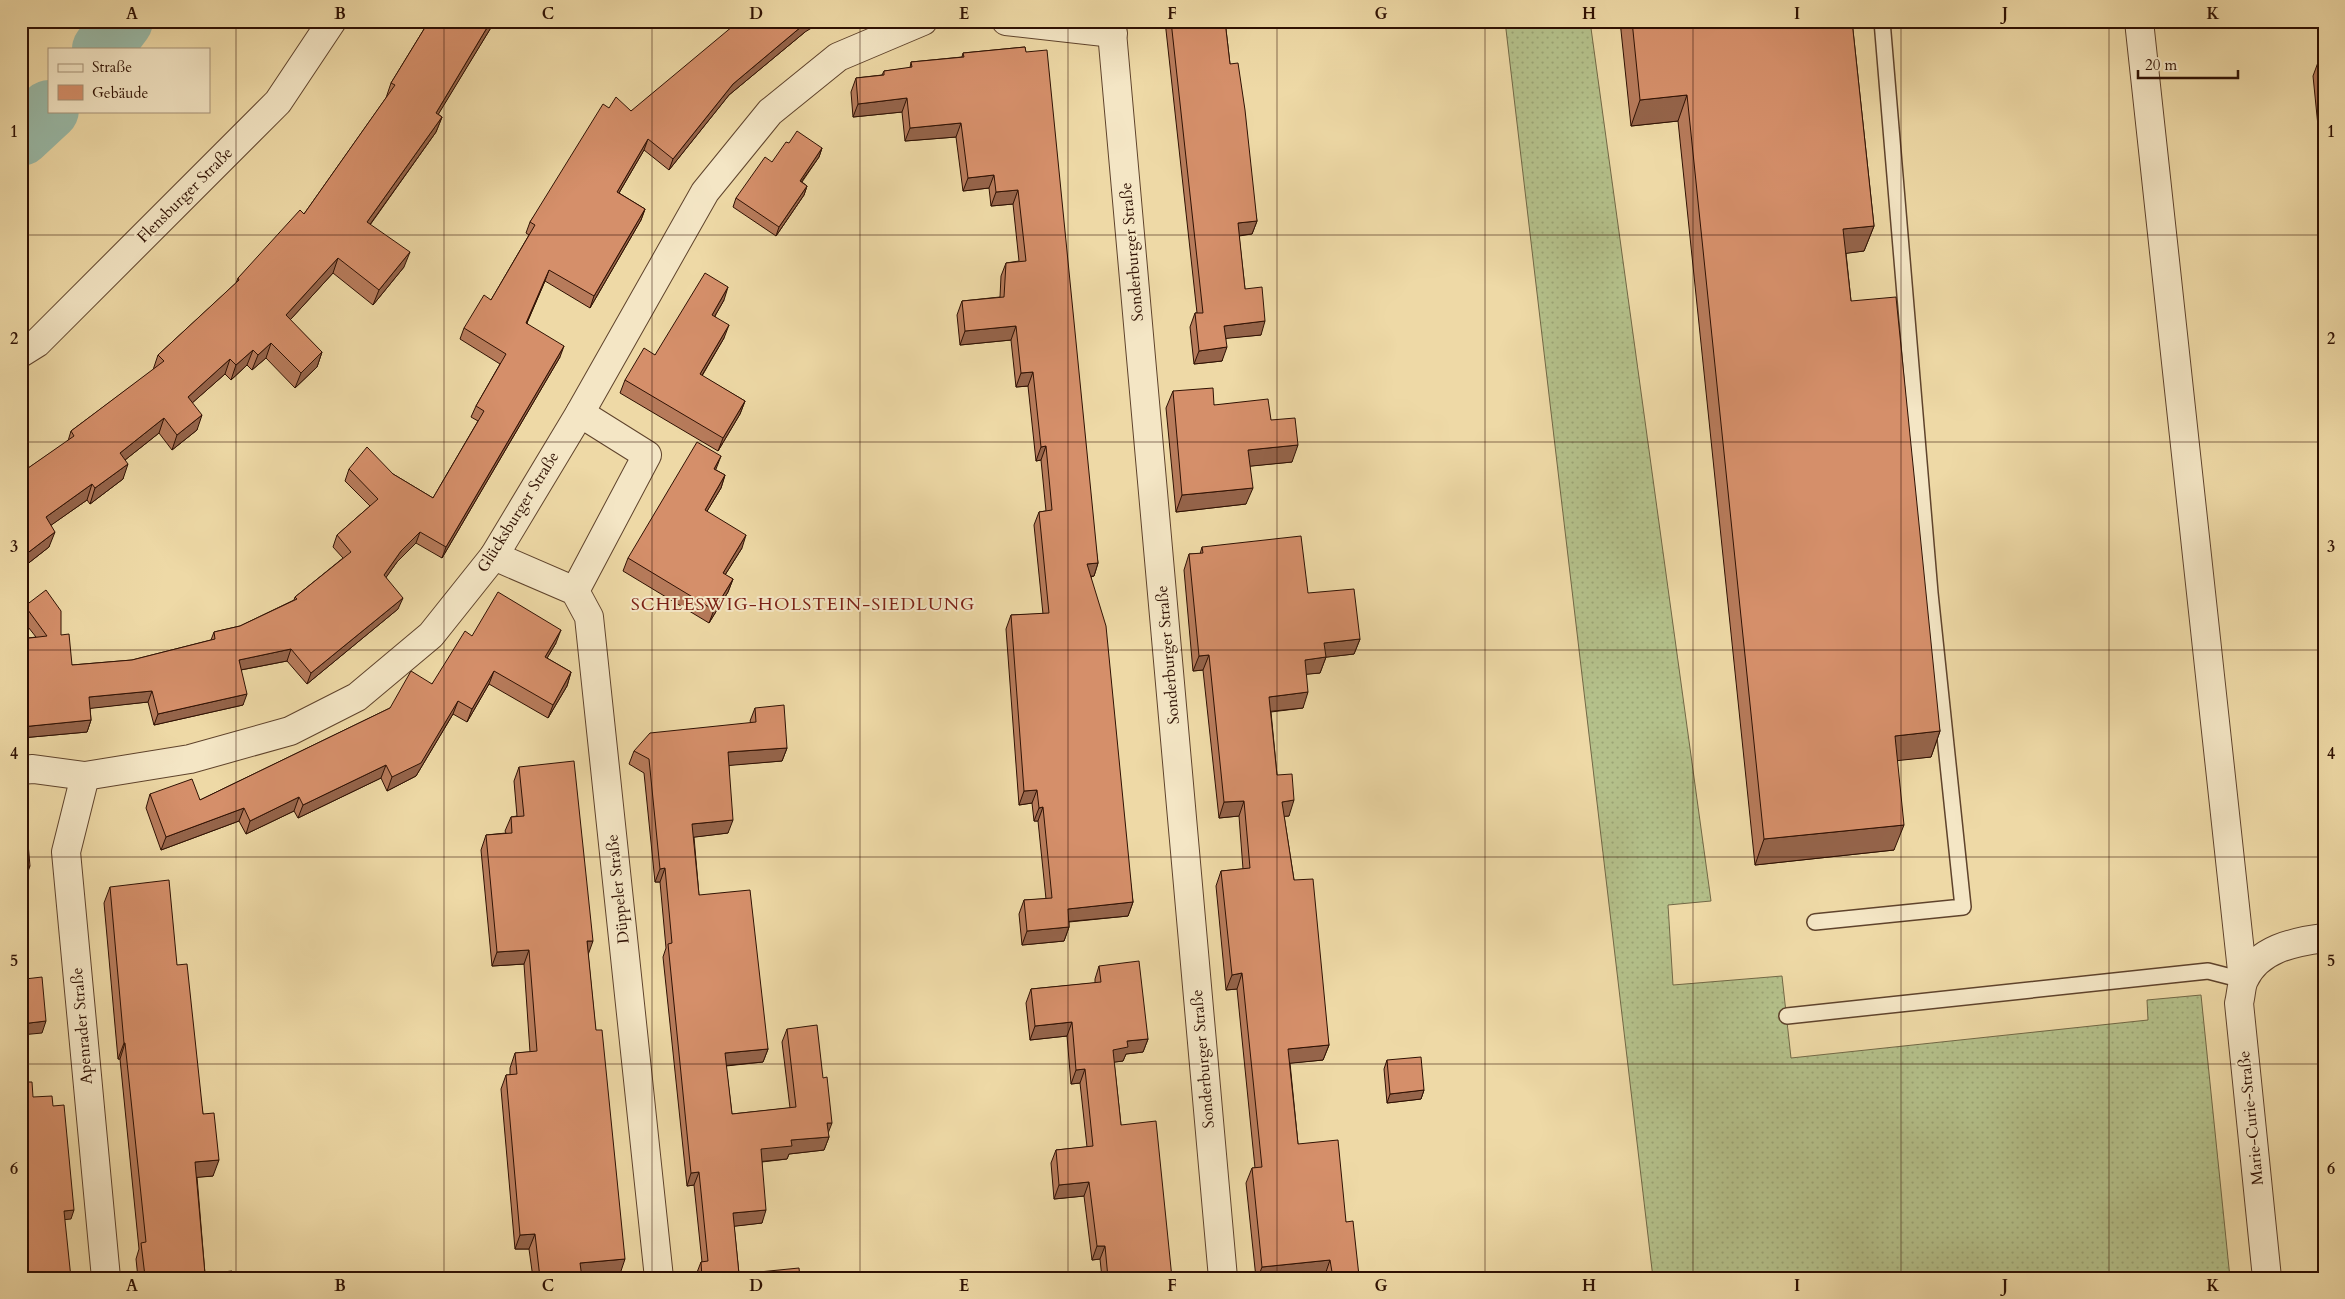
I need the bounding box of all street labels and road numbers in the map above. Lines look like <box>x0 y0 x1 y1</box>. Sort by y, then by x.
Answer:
street label: Flensburger Straße <box>132 142 238 248</box>
street label: Sonderburger Straße <box>1115 182 1149 322</box>
street label: Glücksburger Straße <box>472 447 564 577</box>
street label: Sonderburger Straße <box>1151 585 1185 725</box>
street label: Düppeler Straße <box>601 833 635 945</box>
street label: Apenrader Straße <box>66 966 98 1086</box>
street label: Sonderburger Straße <box>1186 989 1220 1129</box>
street label: Marie-Curie-Straße <box>2233 1050 2269 1186</box>

